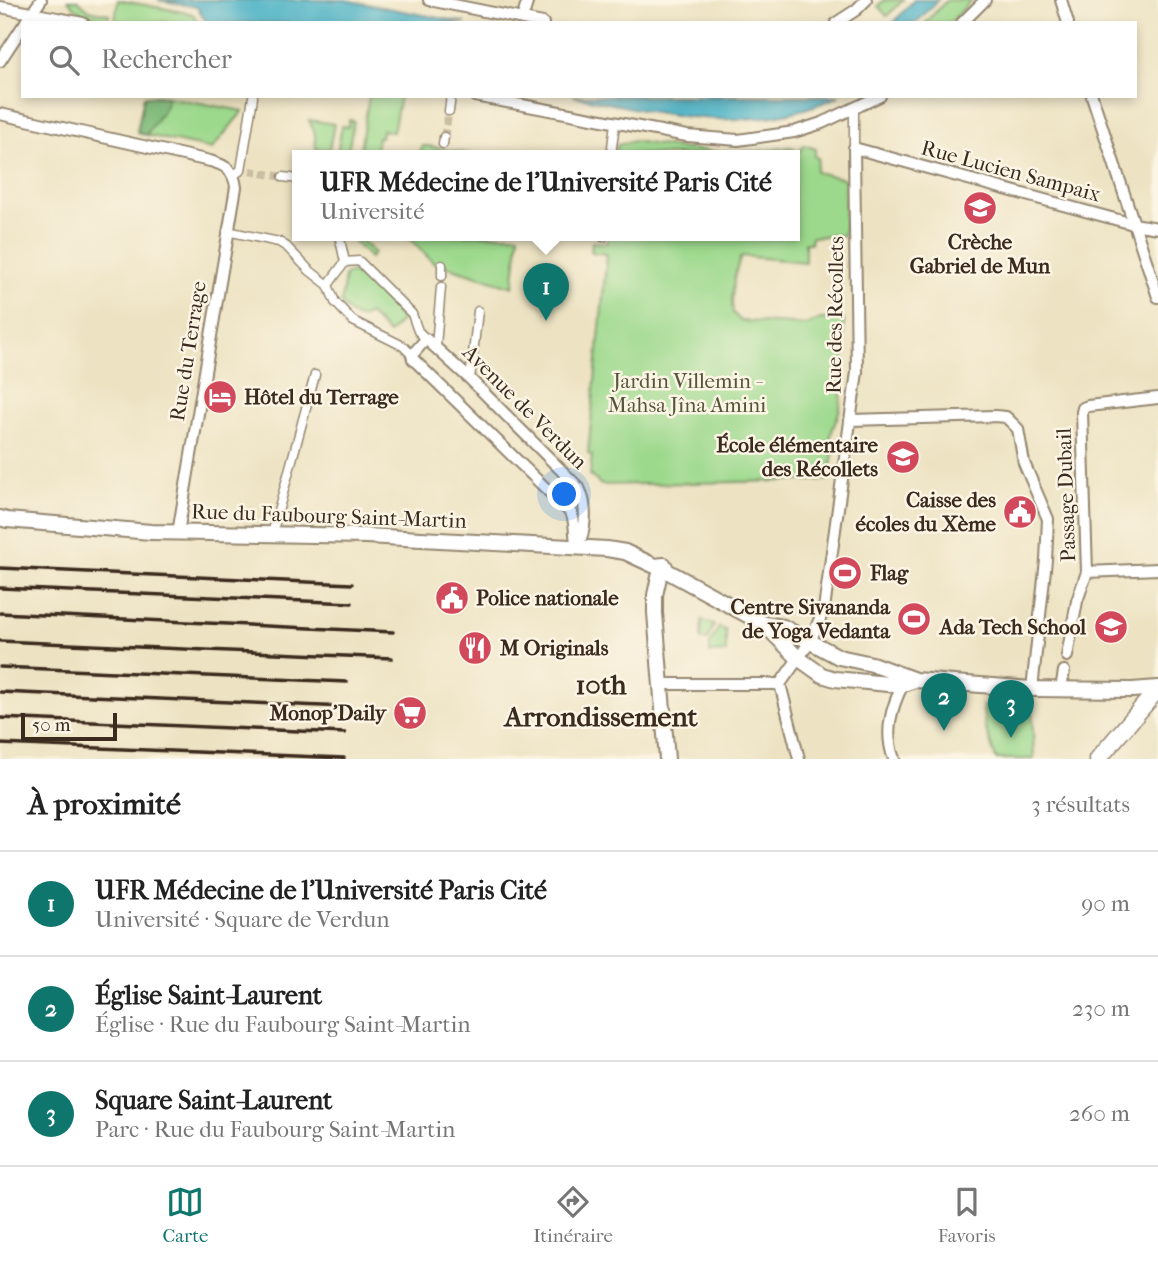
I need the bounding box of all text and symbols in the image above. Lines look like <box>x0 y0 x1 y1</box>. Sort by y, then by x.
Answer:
search box <box>21 21 1137 98</box>
icon: search <box>45 41 83 79</box>
text: Rechercher <box>101 44 232 75</box>
street label: Rue Lucien Sampaix <box>919 136 1103 207</box>
popup <box>292 150 800 241</box>
text: UFR Médecine de l'Université Paris Cité <box>320 167 772 198</box>
school or university icon: Crèche Gabriel de Mun <box>961 189 999 227</box>
text: Université <box>320 198 425 225</box>
place label: Crèche Gabriel de Mun <box>910 230 1051 278</box>
street label: Rue des Récollets <box>822 236 848 394</box>
pin: 1 <box>523 263 569 321</box>
street label: Rue du Terrage <box>165 279 211 423</box>
street label: Avenue de Verdun <box>457 339 592 474</box>
park label: Jardin Villemin - Mahsa Jîna Amini <box>608 369 766 417</box>
hotel icon: Hôtel du Terrage <box>201 378 239 416</box>
place label: Hôtel du Terrage <box>244 385 399 409</box>
street label: Passage Dubail <box>1052 427 1080 562</box>
place label: École élémentaire des Récollets <box>716 432 879 481</box>
school or university icon: École élémentaire des Récollets <box>884 438 922 476</box>
your location <box>547 477 581 511</box>
place label: Caisse des écoles du Xème <box>856 488 997 536</box>
public building icon: Caisse des écoles du Xème <box>1001 493 1039 531</box>
street label: Rue du Faubourg Saint-Martin <box>191 499 467 533</box>
sports icon: Flag <box>826 554 864 592</box>
place label: Flag <box>869 561 909 585</box>
public building icon: Police nationale <box>433 579 471 617</box>
place label: Police nationale <box>476 586 619 610</box>
place label: Centre Sivananda de Yoga Vedanta <box>730 595 891 643</box>
sports icon: Centre Sivananda de Yoga Vedanta <box>895 600 933 638</box>
school or university icon: Ada Tech School <box>1092 608 1130 646</box>
place label: Ada Tech School <box>938 615 1086 639</box>
restaurant icon: M Originals <box>456 629 494 667</box>
place label: M Originals <box>499 636 609 660</box>
district label: 10th Arrondissement <box>502 668 699 733</box>
pin: 2 <box>921 673 967 731</box>
pin: 3 <box>988 680 1034 738</box>
supermarket icon: Monop'Daily <box>391 694 429 732</box>
place label: Monop'Daily <box>268 701 388 725</box>
scale bar <box>21 710 117 742</box>
text: 50 m <box>32 714 71 736</box>
text: À proximité <box>28 787 181 822</box>
text: 3 résultats <box>1031 791 1130 818</box>
text: UFR Médecine de l'Université Paris Cité <box>95 875 547 906</box>
text: 1 <box>47 890 55 917</box>
text: 90 m <box>1081 890 1130 917</box>
text: Université · Square de Verdun <box>95 906 390 933</box>
text: Église Saint-Laurent <box>95 980 322 1011</box>
text: 2 <box>45 995 57 1022</box>
text: 230 m <box>1072 995 1130 1022</box>
text: Église · Rue du Faubourg Saint-Martin <box>95 1011 471 1038</box>
text: Square Saint-Laurent <box>95 1085 332 1116</box>
text: 3 <box>46 1100 56 1127</box>
text: 260 m <box>1069 1100 1130 1127</box>
text: Parc · Rue du Faubourg Saint-Martin <box>95 1116 455 1143</box>
tab: Carte <box>162 1183 208 1247</box>
tab: Itinéraire <box>533 1183 613 1247</box>
tab: Favoris <box>938 1183 996 1247</box>

